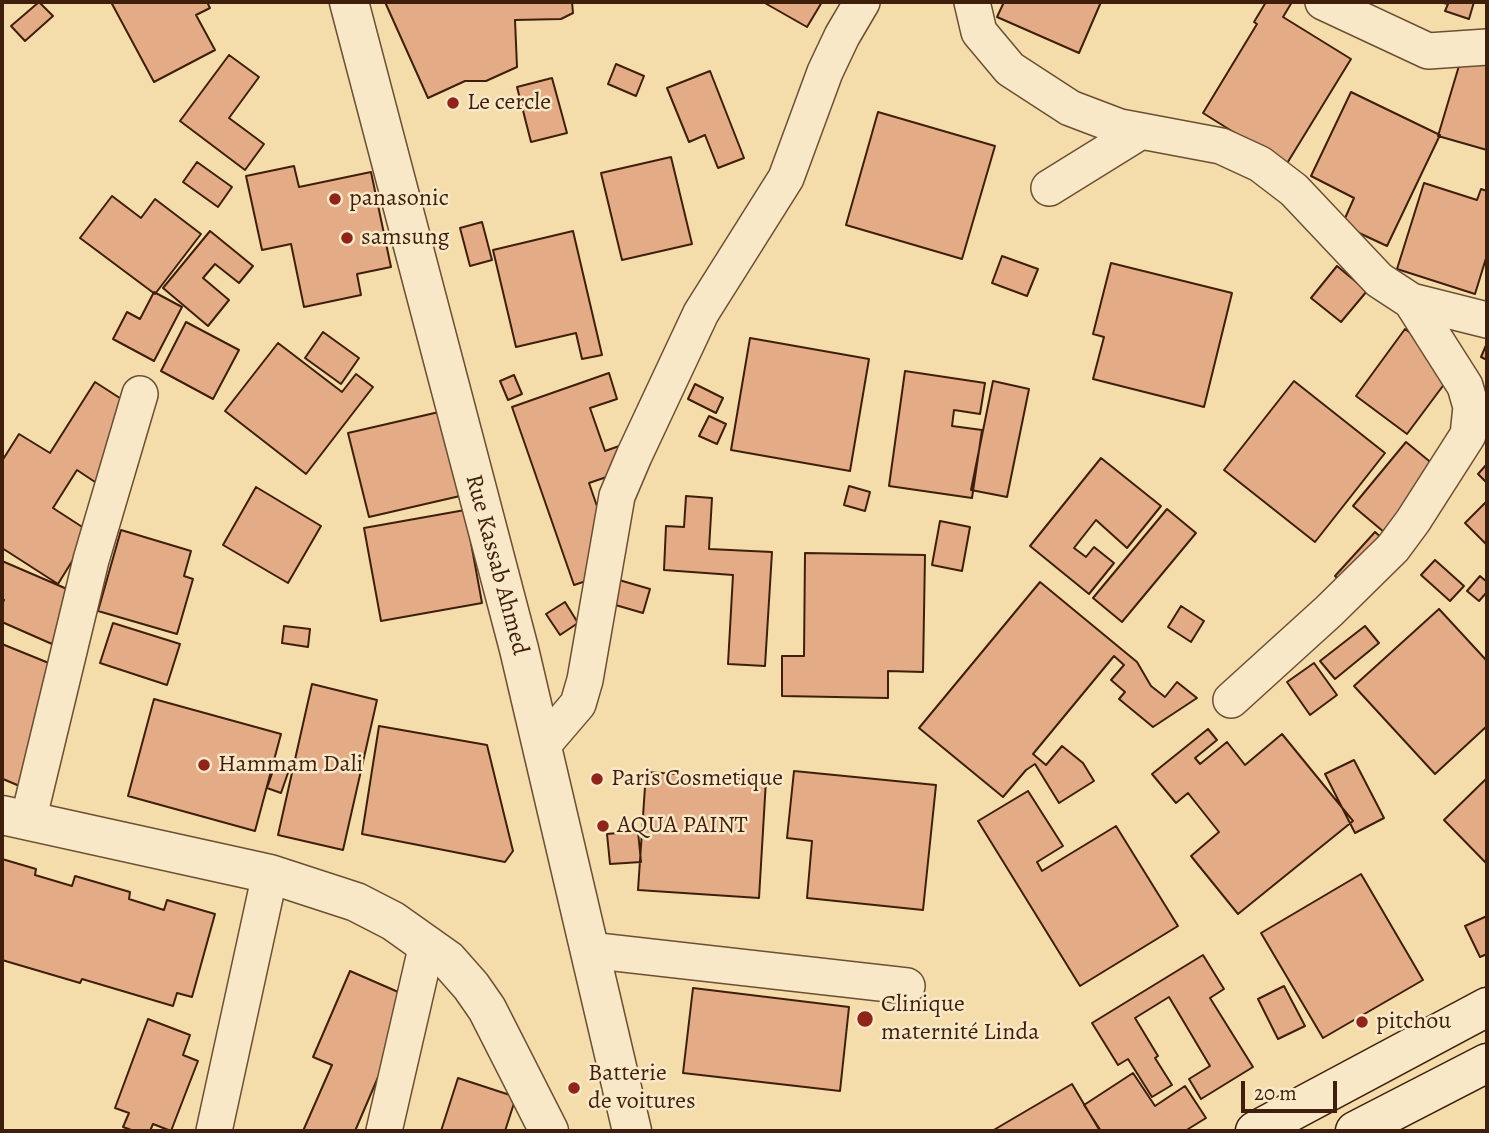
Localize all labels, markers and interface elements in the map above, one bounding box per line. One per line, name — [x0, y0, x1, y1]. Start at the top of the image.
place label: Le cercle — [467, 89, 551, 117]
marker: Le cercle — [445, 95, 461, 111]
place label: panasonic — [349, 185, 449, 213]
marker: panasonic — [327, 191, 343, 207]
place label: samsung — [361, 224, 450, 252]
marker: samsung — [339, 230, 355, 246]
street label: Rue Kassab Ahmed — [458, 472, 534, 658]
place label: Hammam Dali — [218, 751, 363, 779]
marker: Hammam Dali — [196, 757, 212, 773]
place label: Paris Cosmetique — [611, 765, 783, 793]
marker: Paris Cosmetique — [589, 771, 605, 787]
place label: AQUA PAINT — [617, 812, 748, 840]
marker: AQUA PAINT — [595, 818, 611, 834]
place label: Clinique maternité Linda — [881, 991, 1040, 1047]
place label: pitchou — [1376, 1008, 1451, 1036]
marker: Clinique maternité Linda — [855, 1009, 875, 1029]
marker: pitchou — [1354, 1014, 1370, 1030]
place label: Batterie de voitures — [588, 1060, 696, 1116]
scale bar — [1244, 1066, 1340, 1110]
text: 20 m — [1254, 1079, 1297, 1107]
marker: Batterie de voitures — [566, 1080, 582, 1096]

